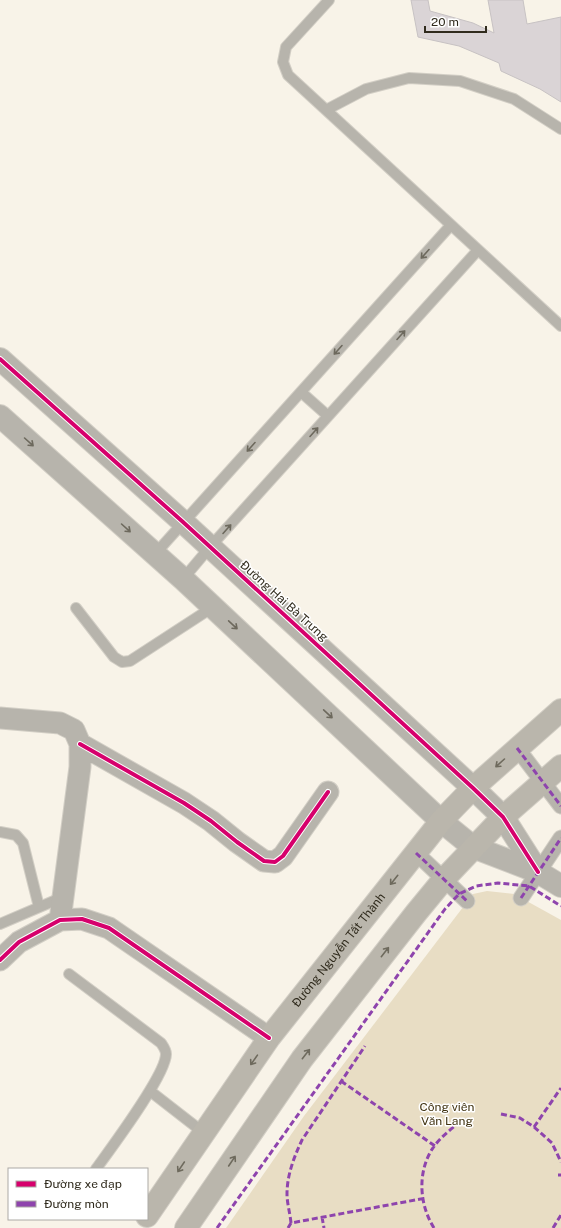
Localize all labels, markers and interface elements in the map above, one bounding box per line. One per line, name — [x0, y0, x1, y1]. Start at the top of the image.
scale bar — [425, 8, 486, 34]
text: 20 m — [431, 15, 459, 29]
one-way arrow — [420, 248, 429, 259]
one-way arrow — [396, 330, 405, 341]
one-way arrow — [334, 345, 343, 355]
one-way arrow — [309, 427, 318, 437]
one-way arrow — [24, 437, 34, 446]
one-way arrow — [246, 442, 256, 452]
one-way arrow — [121, 524, 131, 533]
one-way arrow — [222, 524, 232, 534]
street label: Đường Hai Bà Trưng — [237, 558, 331, 644]
one-way arrow — [227, 620, 237, 629]
one-way arrow — [323, 709, 333, 719]
one-way arrow — [495, 759, 505, 768]
one-way arrow — [390, 875, 398, 886]
street label: Đường Nguyễn Tất Thành — [289, 890, 388, 1010]
one-way arrow — [381, 946, 390, 957]
one-way arrow — [301, 1049, 310, 1060]
one-way arrow — [250, 1054, 258, 1065]
park label: Công viên Văn Lang — [419, 1100, 475, 1128]
one-way arrow — [228, 1156, 236, 1167]
one-way arrow — [176, 1161, 184, 1173]
legend — [8, 1168, 148, 1220]
text: Đường xe đạp — [44, 1177, 122, 1191]
text: Đường mòn — [44, 1197, 109, 1211]

